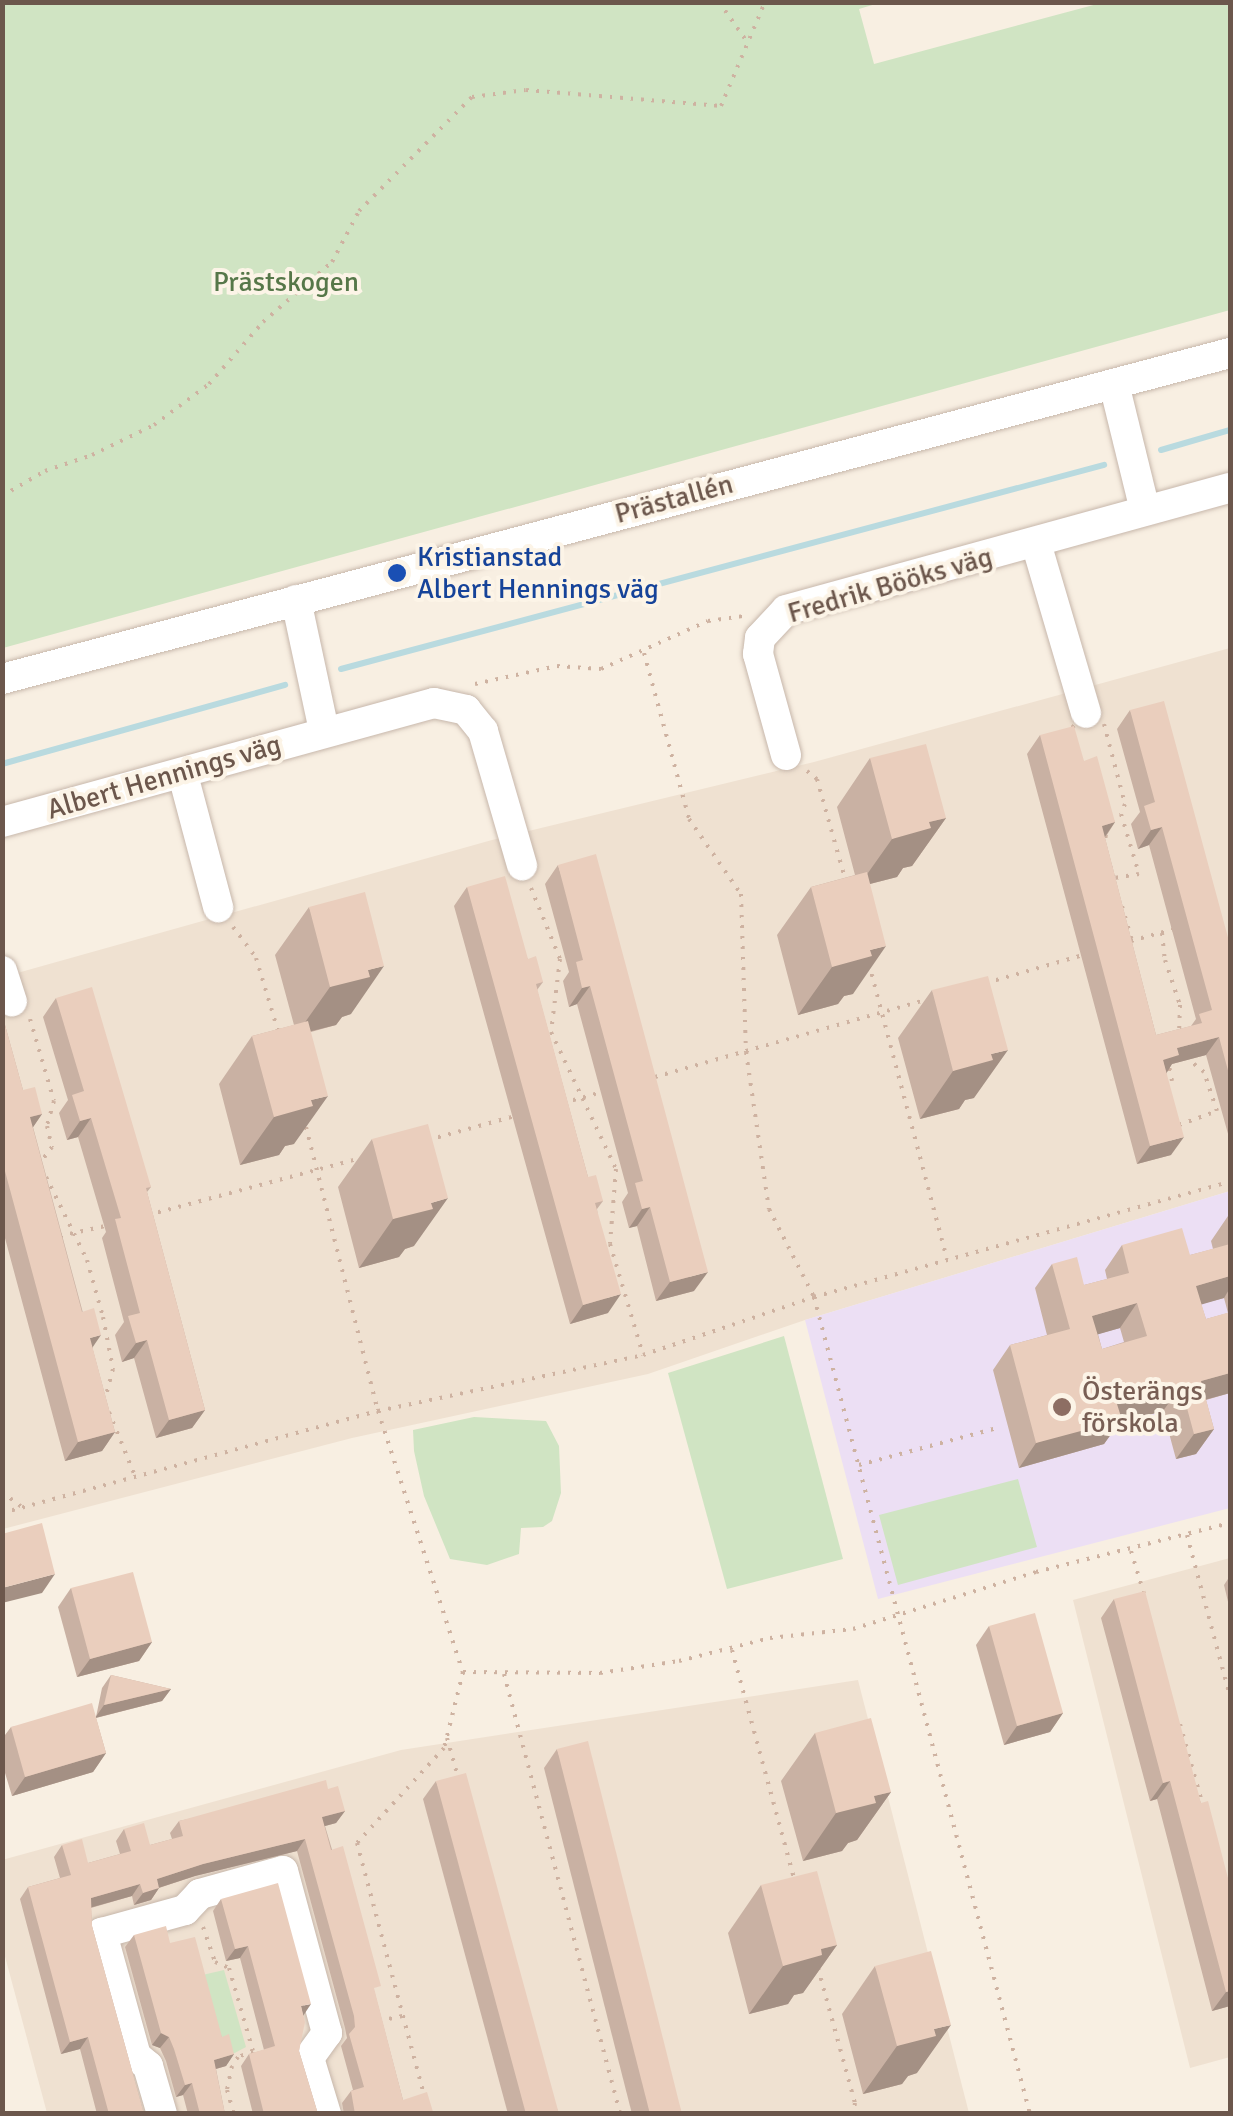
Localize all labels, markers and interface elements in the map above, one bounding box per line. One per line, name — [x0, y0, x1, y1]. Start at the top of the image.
park label: Prästskogen — [213, 265, 359, 299]
street label: Prästallén — [611, 467, 737, 531]
place label: Kristianstad Albert Hennings väg — [417, 540, 659, 606]
street label: Fredrik Bööks väg — [784, 540, 996, 630]
marker: Kristianstad Albert Hennings väg — [386, 562, 408, 584]
street label: Albert Hennings väg — [43, 728, 285, 826]
place label: Österängs förskola — [1082, 1374, 1203, 1440]
marker: Österängs förskola — [1051, 1396, 1073, 1418]

